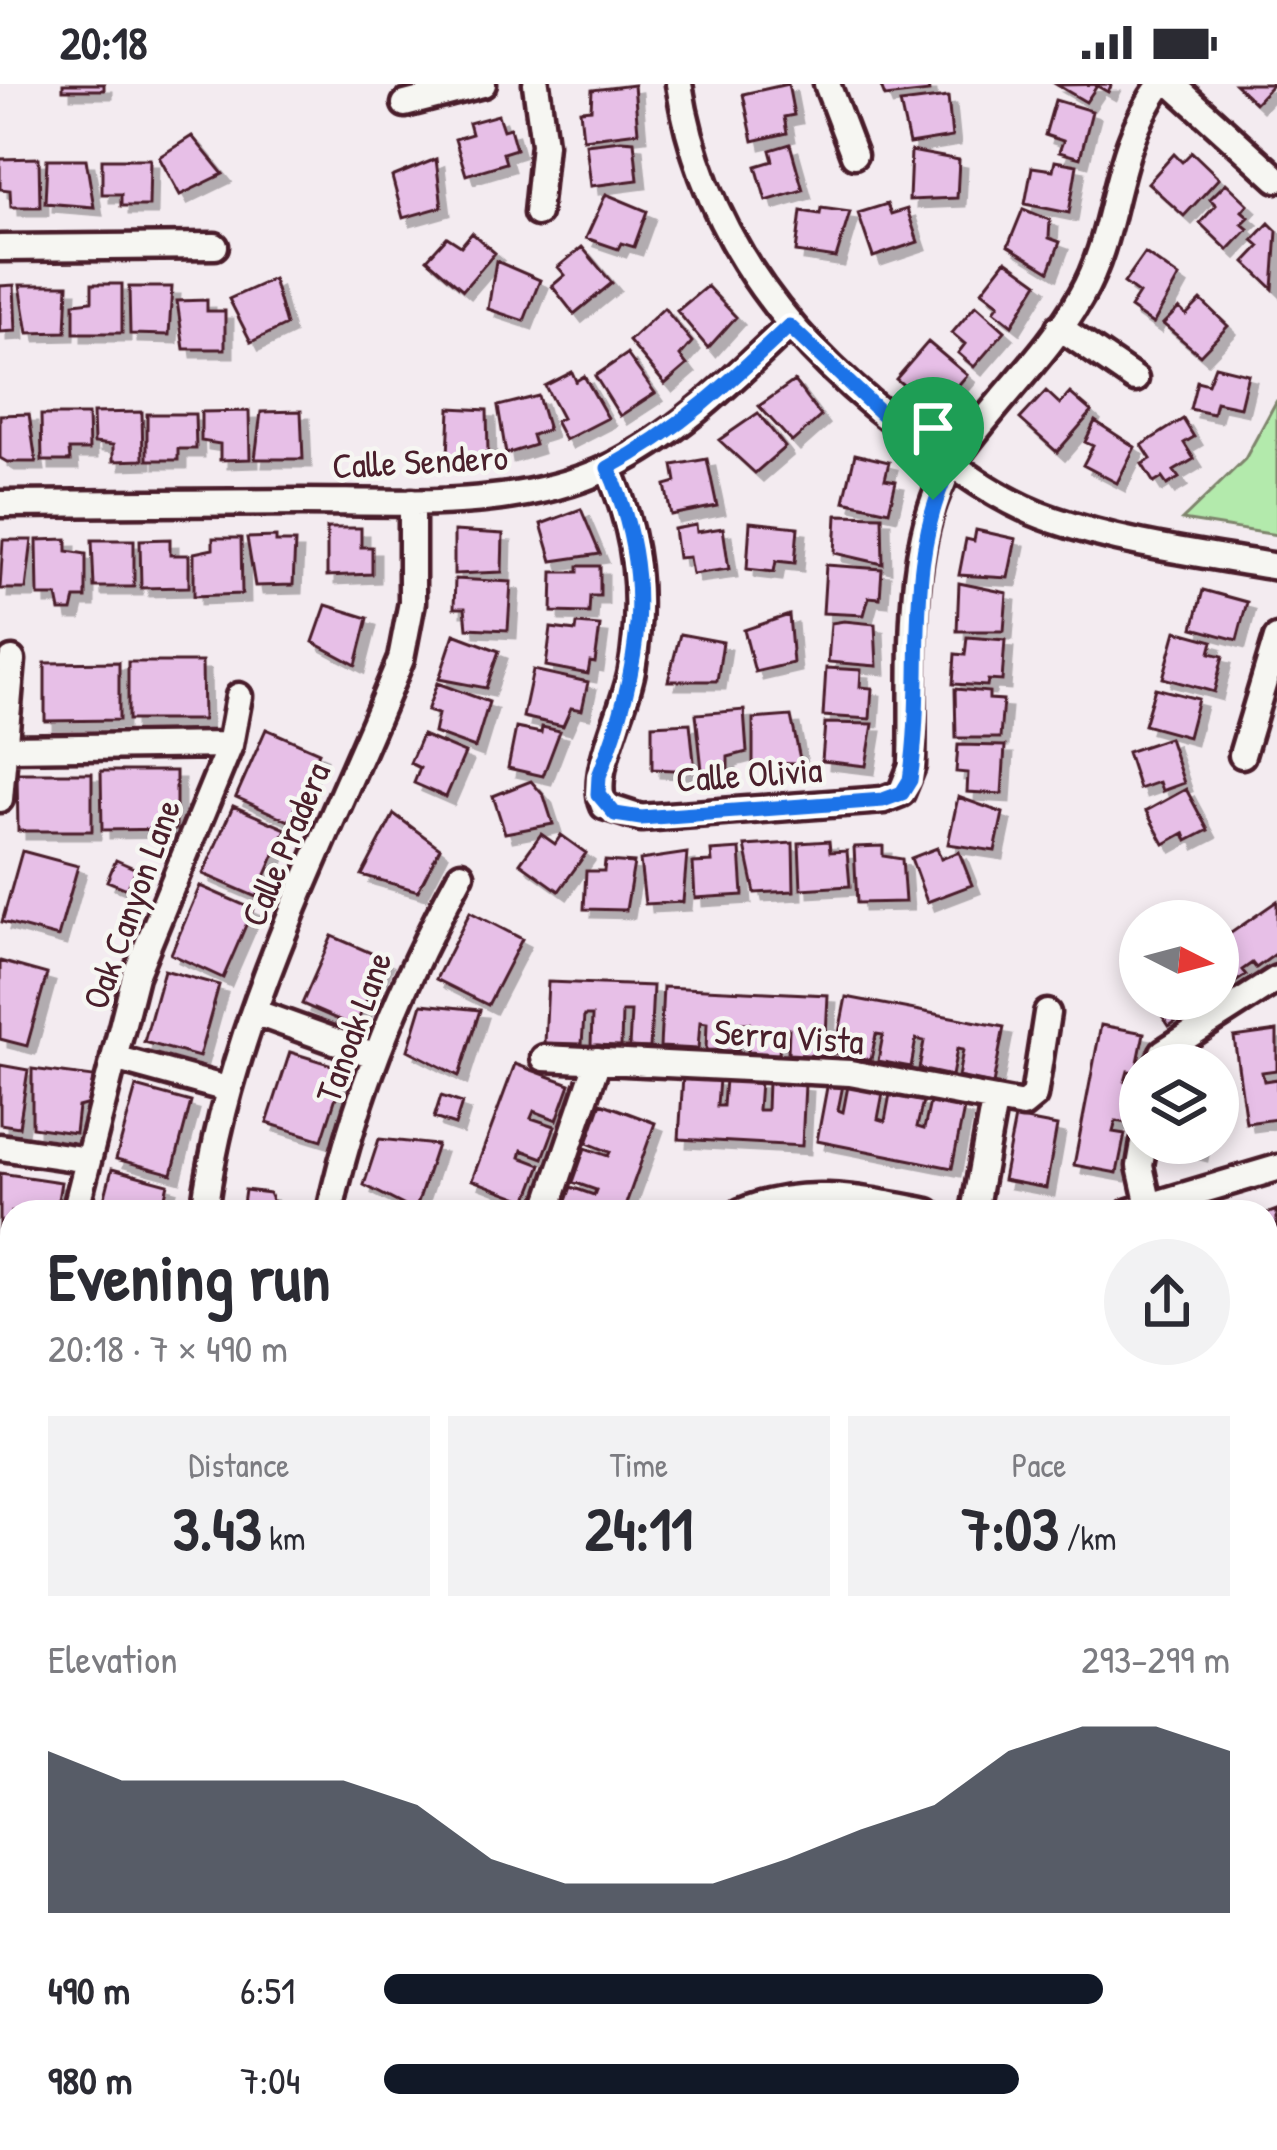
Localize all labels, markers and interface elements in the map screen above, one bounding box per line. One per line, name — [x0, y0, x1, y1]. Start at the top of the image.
text: 20:18 — [60, 12, 147, 73]
pin — [882, 377, 984, 500]
icon: arrive — [900, 395, 966, 461]
street label: Calle Sendero — [331, 431, 509, 490]
street label: Calle Olivia — [674, 744, 824, 803]
street label: Calle Pradera — [228, 754, 341, 933]
street label: Oak Canyon Lane — [70, 792, 191, 1016]
north arrow — [1119, 900, 1239, 1020]
map controls — [1119, 900, 1239, 1164]
street label: Tanoak Lane — [303, 945, 402, 1109]
street label: Serra Vista — [713, 1006, 865, 1065]
button: layers — [1119, 1044, 1239, 1164]
text: Evening run — [48, 1231, 330, 1321]
button: share — [1104, 1239, 1230, 1365]
text: 20:18 · 7 × 490 m — [48, 1321, 288, 1374]
text: Distance — [189, 1443, 289, 1487]
text: Time — [610, 1443, 668, 1487]
text: Pace — [1012, 1443, 1066, 1487]
text: 3.43 — [173, 1487, 262, 1569]
text: 24:11 — [585, 1487, 693, 1569]
text: 7:03 — [961, 1487, 1059, 1569]
text: km — [262, 1516, 305, 1560]
text: /km — [1059, 1516, 1117, 1560]
text: Elevation — [48, 1632, 178, 1685]
text: 293–299 m — [1081, 1632, 1230, 1685]
text: 490 m — [48, 1963, 130, 2016]
text: 6:51 — [240, 1963, 295, 2016]
text: 980 m — [48, 2053, 132, 2106]
text: 7:04 — [240, 2053, 300, 2106]

